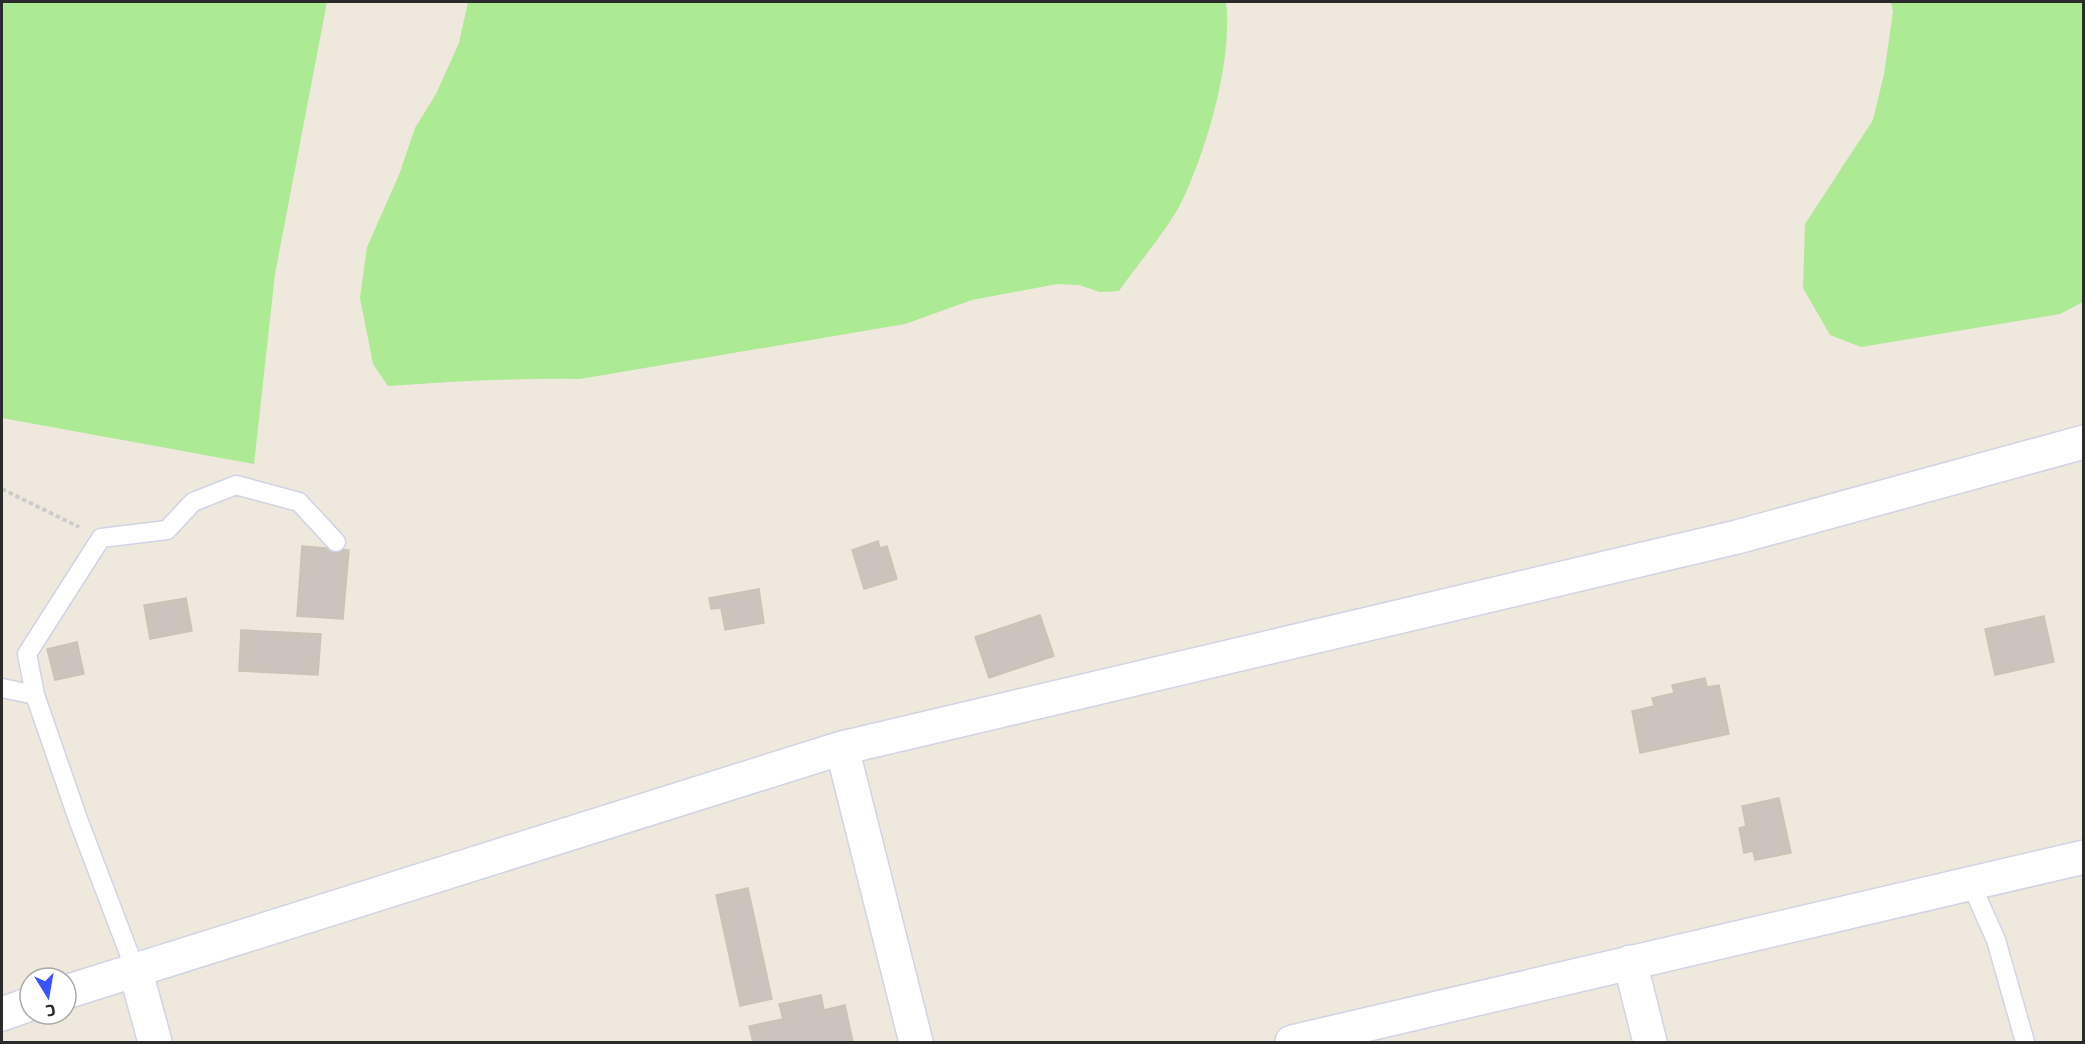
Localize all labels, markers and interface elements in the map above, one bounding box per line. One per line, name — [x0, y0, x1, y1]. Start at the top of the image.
north arrow — [18, 966, 78, 1026]
text: С — [45, 1001, 57, 1021]

